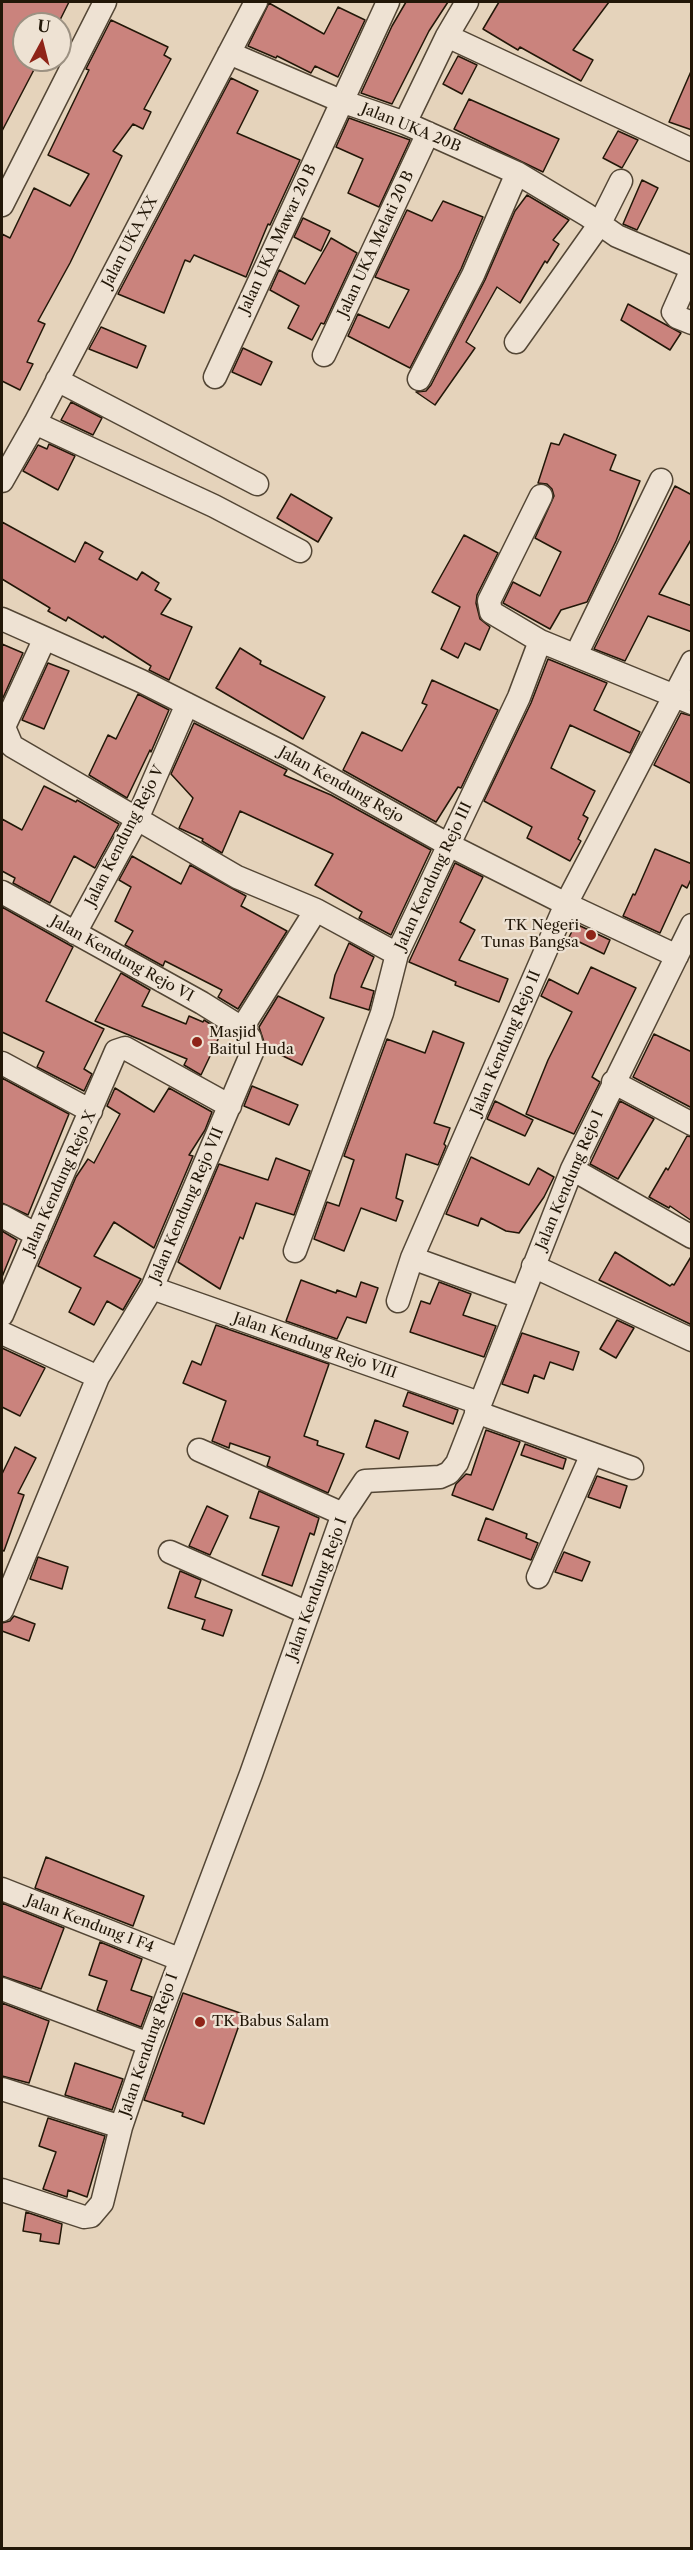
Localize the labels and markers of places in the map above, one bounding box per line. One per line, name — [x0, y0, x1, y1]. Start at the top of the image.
place label: TK Negeri Tunas Bangsa — [481, 917, 579, 952]
marker: TK Negeri Tunas Bangsa — [584, 928, 598, 942]
place label: Masjid Baitul Huda — [209, 1024, 294, 1059]
marker: Masjid Baitul Huda — [190, 1035, 204, 1049]
place label: TK Babus Salam — [212, 2013, 329, 2031]
marker: TK Babus Salam — [193, 2015, 207, 2029]

